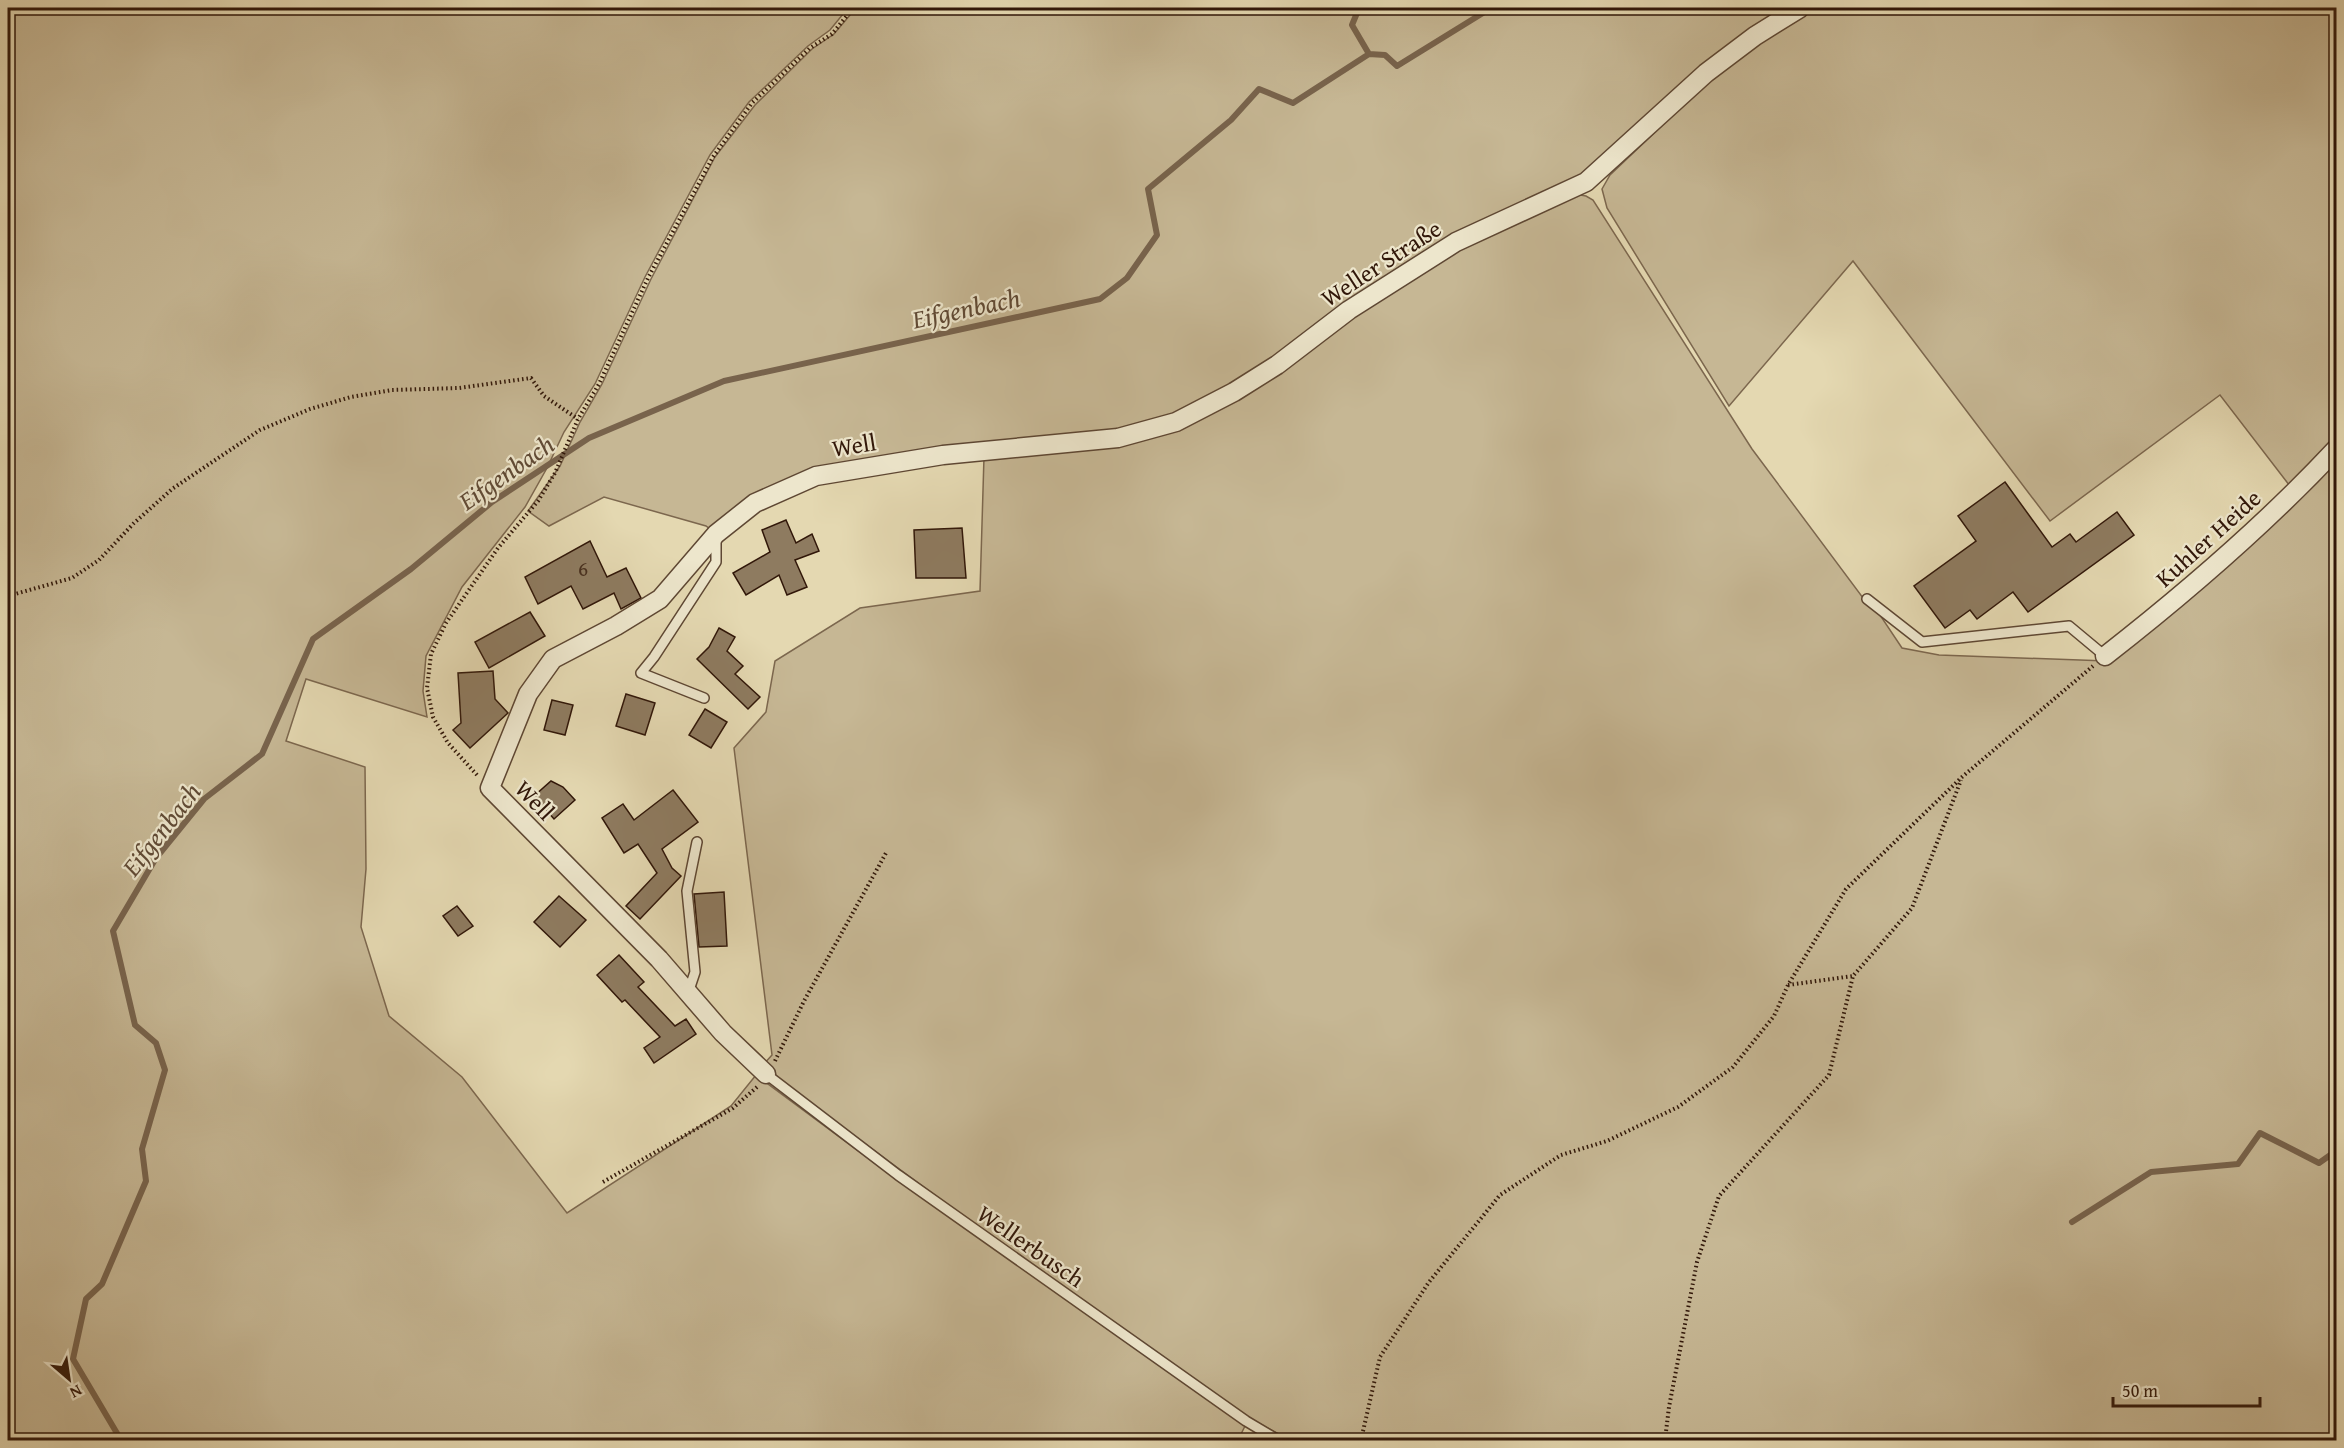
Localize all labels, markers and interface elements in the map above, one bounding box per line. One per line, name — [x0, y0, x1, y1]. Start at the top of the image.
street label: Weller Straße — [1314, 211, 1448, 315]
water label: Eifgenbach — [907, 278, 1024, 339]
street label: Well — [829, 424, 879, 466]
water label: Eifgenbach — [449, 425, 562, 520]
street label: Kuhler Heide — [2147, 481, 2269, 595]
house number: 6 — [578, 553, 588, 584]
street label: Well — [507, 772, 563, 828]
water label: Eifgenbach — [111, 774, 210, 885]
street label: Wellerbusch — [970, 1196, 1092, 1296]
north arrow — [39, 1349, 99, 1409]
scale bar — [2113, 1370, 2260, 1408]
text: 50 m — [2122, 1377, 2158, 1404]
text: N — [66, 1379, 87, 1405]

